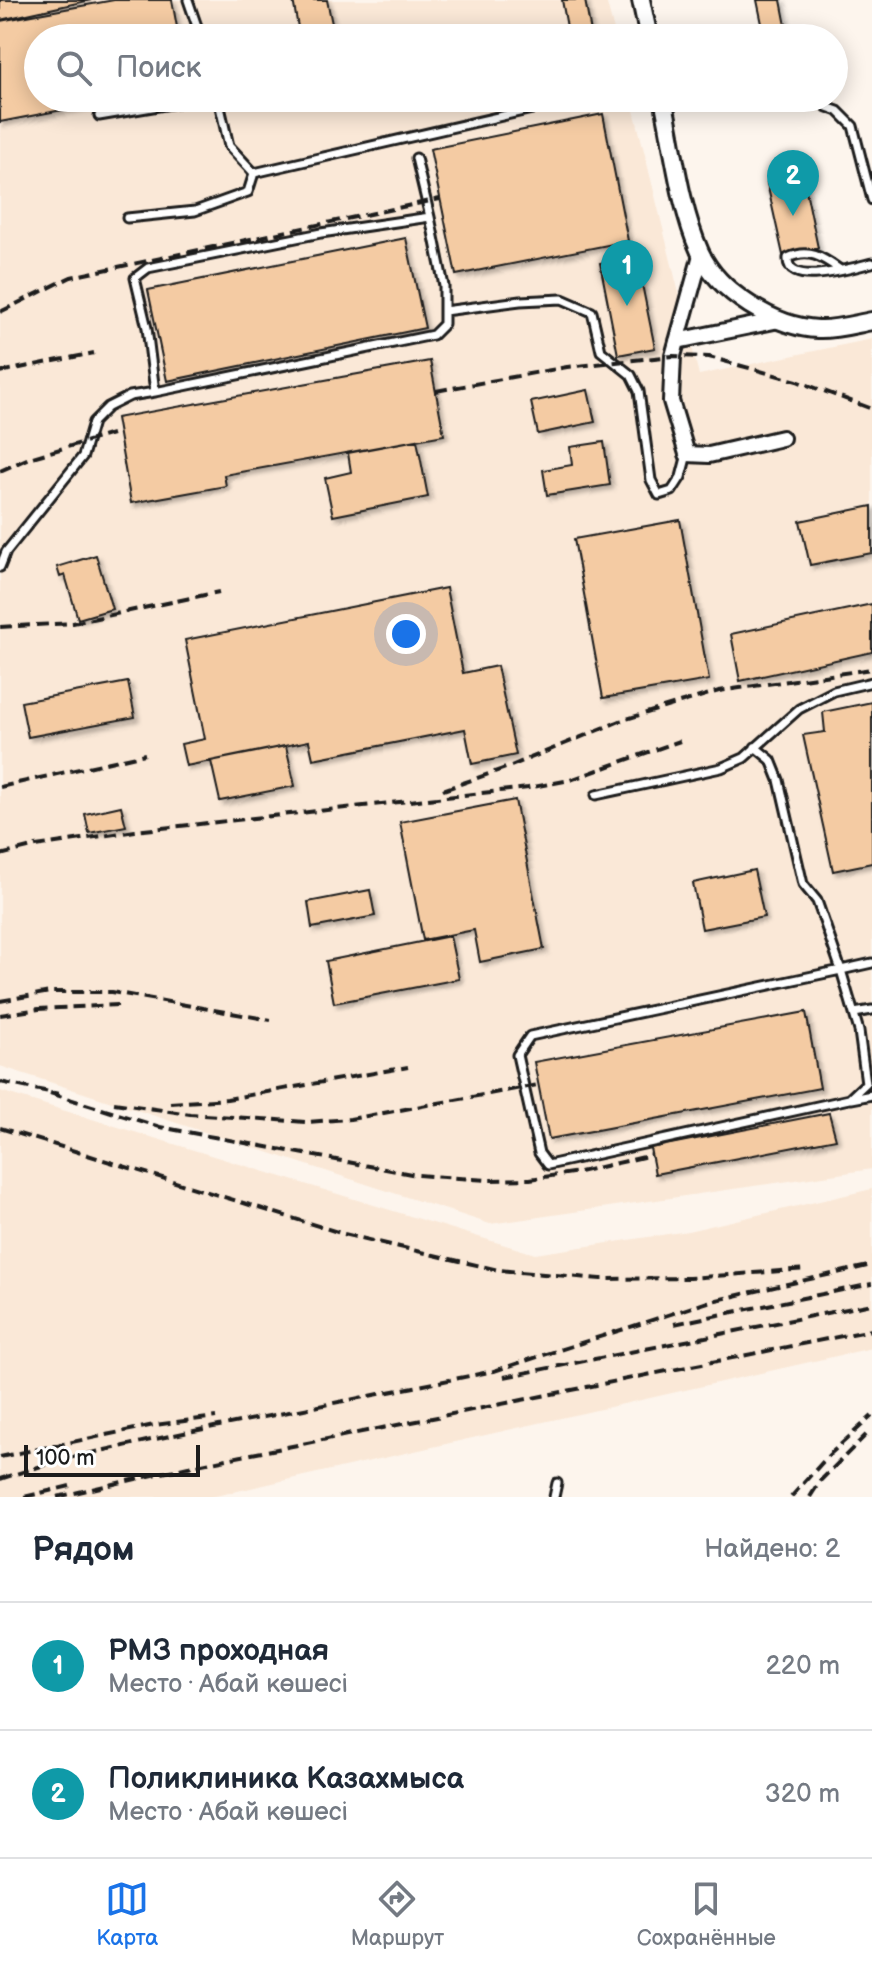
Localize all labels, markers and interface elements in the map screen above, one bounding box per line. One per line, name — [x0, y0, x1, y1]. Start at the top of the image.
search box — [24, 24, 848, 112]
icon: search — [52, 46, 96, 90]
text: Поиск — [116, 50, 202, 86]
pin: 2 — [767, 150, 819, 216]
pin: 1 — [601, 240, 653, 306]
your location — [386, 614, 426, 654]
scale bar — [24, 1441, 200, 1477]
text: 100 m — [36, 1445, 95, 1472]
text: Рядом — [32, 1529, 134, 1570]
text: Найдено: 2 — [704, 1534, 840, 1565]
text: РМЗ проходная — [108, 1633, 329, 1669]
text: 1 — [53, 1651, 63, 1682]
text: 220 m — [766, 1651, 840, 1682]
text: Место · Абай көшесі — [108, 1669, 348, 1700]
text: Поликлиника Казахмыса — [108, 1761, 464, 1797]
text: 2 — [50, 1779, 66, 1810]
text: 320 m — [765, 1779, 840, 1810]
text: Место · Абай көшесі — [108, 1797, 348, 1828]
tab: Карта — [96, 1877, 158, 1952]
tab: Маршрут — [351, 1877, 444, 1952]
tab: Сохранённые — [637, 1877, 776, 1952]

